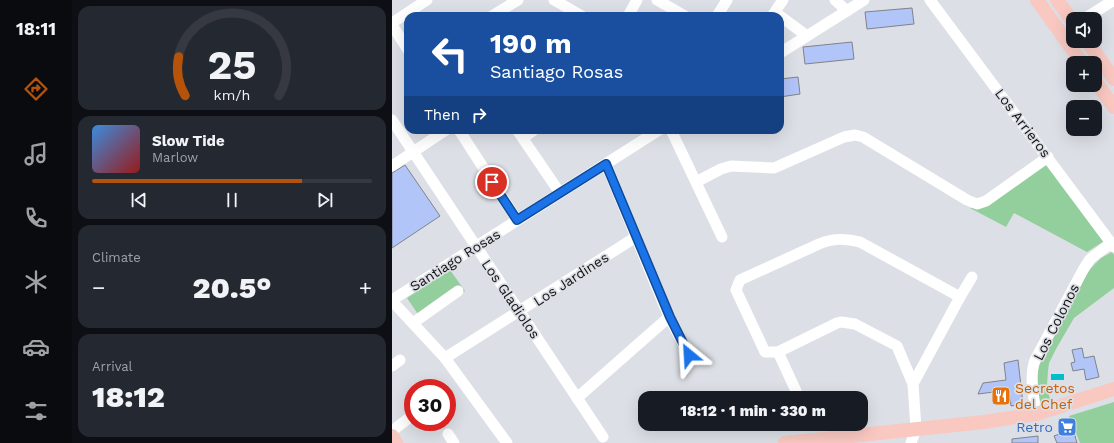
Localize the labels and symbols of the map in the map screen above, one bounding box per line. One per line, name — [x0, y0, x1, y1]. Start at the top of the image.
street label: Los Arrieros — [992, 85, 1054, 161]
pin — [475, 165, 509, 199]
street label: Santiago Rosas — [407, 226, 503, 294]
street label: Los Jardines — [531, 249, 611, 309]
street label: Los Gladiolos — [479, 256, 543, 342]
street label: Los Colonos — [1030, 281, 1082, 363]
position arrow — [668, 334, 710, 376]
speed limit sign: 30 — [404, 379, 456, 431]
place label: Secretos del Chef — [1015, 380, 1075, 412]
restaurant icon: Secretos del Chef — [990, 385, 1012, 407]
supermarket icon: Retro — [1056, 416, 1078, 438]
place label: Retro — [1016, 419, 1053, 435]

